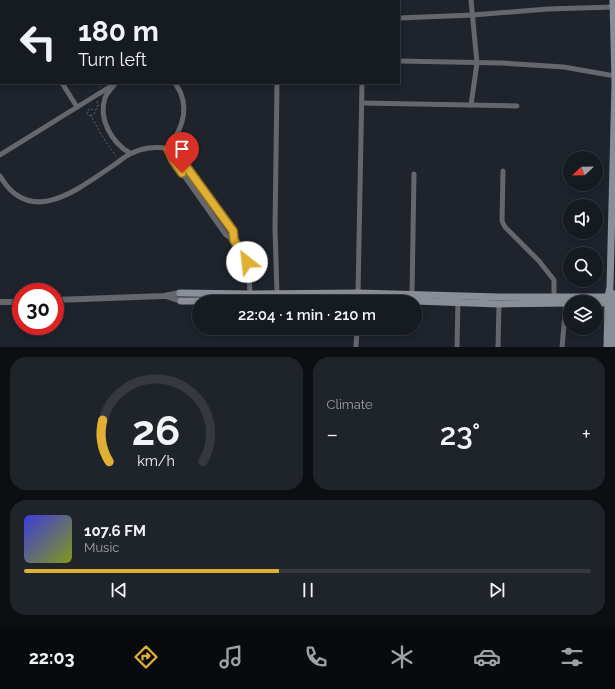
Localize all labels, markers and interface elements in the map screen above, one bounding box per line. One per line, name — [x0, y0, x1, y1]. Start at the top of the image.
text: 180 m — [78, 15, 159, 48]
icon: left — [12, 16, 64, 68]
text: Turn left — [78, 49, 147, 70]
pin — [165, 132, 199, 173]
icon: arrive — [171, 138, 193, 160]
north arrow — [563, 151, 603, 191]
map controls — [563, 151, 603, 335]
button: sound — [563, 199, 603, 239]
position arrow — [226, 241, 268, 283]
button: search — [563, 247, 603, 287]
speed limit sign: 30 — [12, 283, 64, 335]
button: layers — [563, 295, 603, 335]
text: 22:04 · 1 min · 210 m — [238, 306, 376, 324]
text: Climate — [327, 397, 373, 412]
text: 26 — [132, 405, 181, 454]
text: 23° — [440, 417, 480, 452]
text: − — [327, 421, 338, 447]
text: + — [582, 421, 591, 447]
text: km/h — [137, 452, 175, 468]
text: 107.6 FM — [84, 522, 146, 540]
text: Music — [84, 540, 119, 555]
icon: previous — [108, 579, 130, 601]
icon: pause — [297, 579, 319, 601]
icon: next — [486, 579, 508, 601]
icon: directions — [132, 643, 160, 671]
icon: music — [217, 643, 245, 671]
icon: phone — [302, 643, 330, 671]
icon: climate — [388, 643, 416, 671]
icon: car — [473, 643, 501, 671]
icon: filters — [558, 643, 586, 671]
text: 22:03 — [29, 647, 75, 668]

